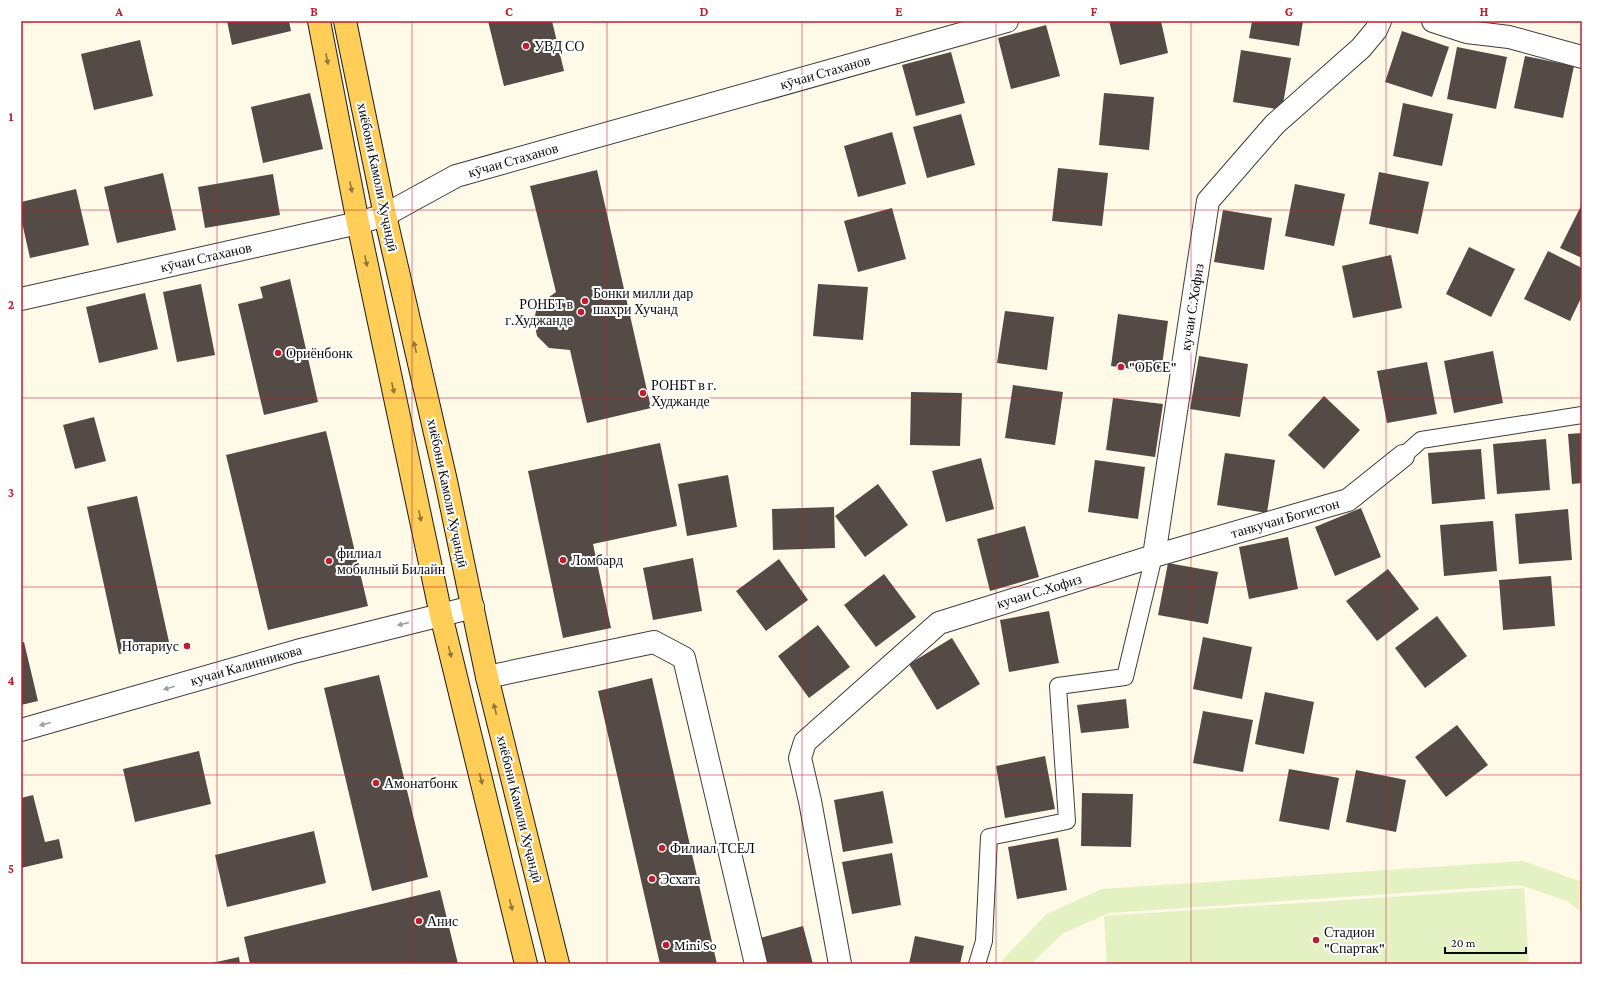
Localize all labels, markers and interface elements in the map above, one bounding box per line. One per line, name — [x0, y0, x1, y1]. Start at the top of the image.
text: A — [114, 4, 123, 19]
text: B — [310, 4, 318, 19]
text: C — [505, 4, 513, 19]
text: D — [700, 4, 709, 19]
text: E — [895, 4, 903, 19]
text: F — [1091, 4, 1098, 19]
text: G — [1285, 4, 1293, 19]
text: H — [1480, 4, 1489, 19]
place label: УВД СО — [534, 38, 584, 54]
marker: УВД СО — [521, 41, 531, 51]
street label: кӯчаи Стаханов — [778, 51, 872, 93]
one-way arrow — [324, 53, 330, 65]
street label: хиёбони Камоли Хуҷандӣ — [354, 101, 402, 253]
text: 1 — [9, 109, 14, 124]
street label: кӯчаи Стаханов — [466, 139, 560, 181]
one-way arrow — [348, 181, 354, 193]
street label: кӯчаи Стаханов — [159, 239, 253, 275]
one-way arrow — [363, 255, 369, 267]
street label: кучаи С.Хофиз — [1177, 262, 1207, 352]
place label: Бонки милли дар шахри Хучанд — [593, 285, 693, 317]
place label: РОНБТ в г.Худжанде — [505, 296, 573, 328]
marker: Бонки милли дар шахри Хучанд — [580, 296, 590, 306]
text: 2 — [8, 297, 15, 312]
marker: РОНБТ в г.Худжанде — [576, 307, 586, 317]
one-way arrow — [412, 341, 418, 353]
place label: Ориёнбонк — [286, 345, 353, 361]
marker: Ориёнбонк — [273, 348, 283, 358]
place label: "ОБСЕ" — [1129, 359, 1176, 375]
marker: "ОБСЕ" — [1116, 362, 1126, 372]
place label: РОНБТ в г. Худжанде — [651, 377, 716, 409]
one-way arrow — [390, 382, 396, 394]
marker: РОНБТ в г. Худжанде — [638, 388, 648, 398]
street label: хиёбони Камоли Хуҷандӣ — [424, 417, 472, 569]
text: 3 — [8, 485, 14, 500]
street label: танкучаи Богистон — [1229, 495, 1341, 541]
one-way arrow — [417, 509, 423, 522]
place label: филиал мобилный Билайн — [337, 545, 446, 577]
place label: Ломбард — [571, 552, 623, 568]
marker: Ломбард — [558, 555, 568, 565]
marker: филиал мобилный Билайн — [324, 556, 334, 566]
street label: кучаи С.Хофиз — [995, 570, 1084, 611]
one-way arrow — [397, 621, 409, 627]
place label: Нотариус — [122, 638, 179, 654]
marker: Нотариус — [182, 641, 192, 651]
street label: кучаи Калинникова — [188, 641, 304, 689]
one-way arrow — [447, 647, 453, 659]
text: 4 — [7, 673, 15, 688]
one-way arrow — [163, 685, 175, 691]
one-way arrow — [492, 702, 498, 714]
one-way arrow — [38, 721, 50, 727]
street label: хиёбони Камоли Хуҷандӣ — [494, 733, 546, 885]
one-way arrow — [478, 773, 484, 785]
place label: Амонатбонк — [384, 775, 458, 791]
marker: Амонатбонк — [371, 778, 381, 788]
place label: Филиал ТСЕЛ — [670, 840, 755, 856]
marker: Филиал ТСЕЛ — [657, 843, 667, 853]
text: 5 — [8, 861, 14, 876]
place label: Эсхата — [660, 871, 701, 887]
marker: Эсхата — [647, 874, 657, 884]
one-way arrow — [509, 899, 515, 911]
place label: Анис — [427, 913, 458, 929]
marker: Анис — [414, 916, 424, 926]
place label: Стадион "Спартак" — [1324, 924, 1385, 956]
scale bar — [1445, 929, 1526, 955]
marker: Стадион "Спартак" — [1311, 935, 1321, 945]
text: 20 m — [1451, 936, 1476, 950]
place label: Mini So — [674, 937, 717, 953]
marker: Mini So — [661, 940, 671, 950]

